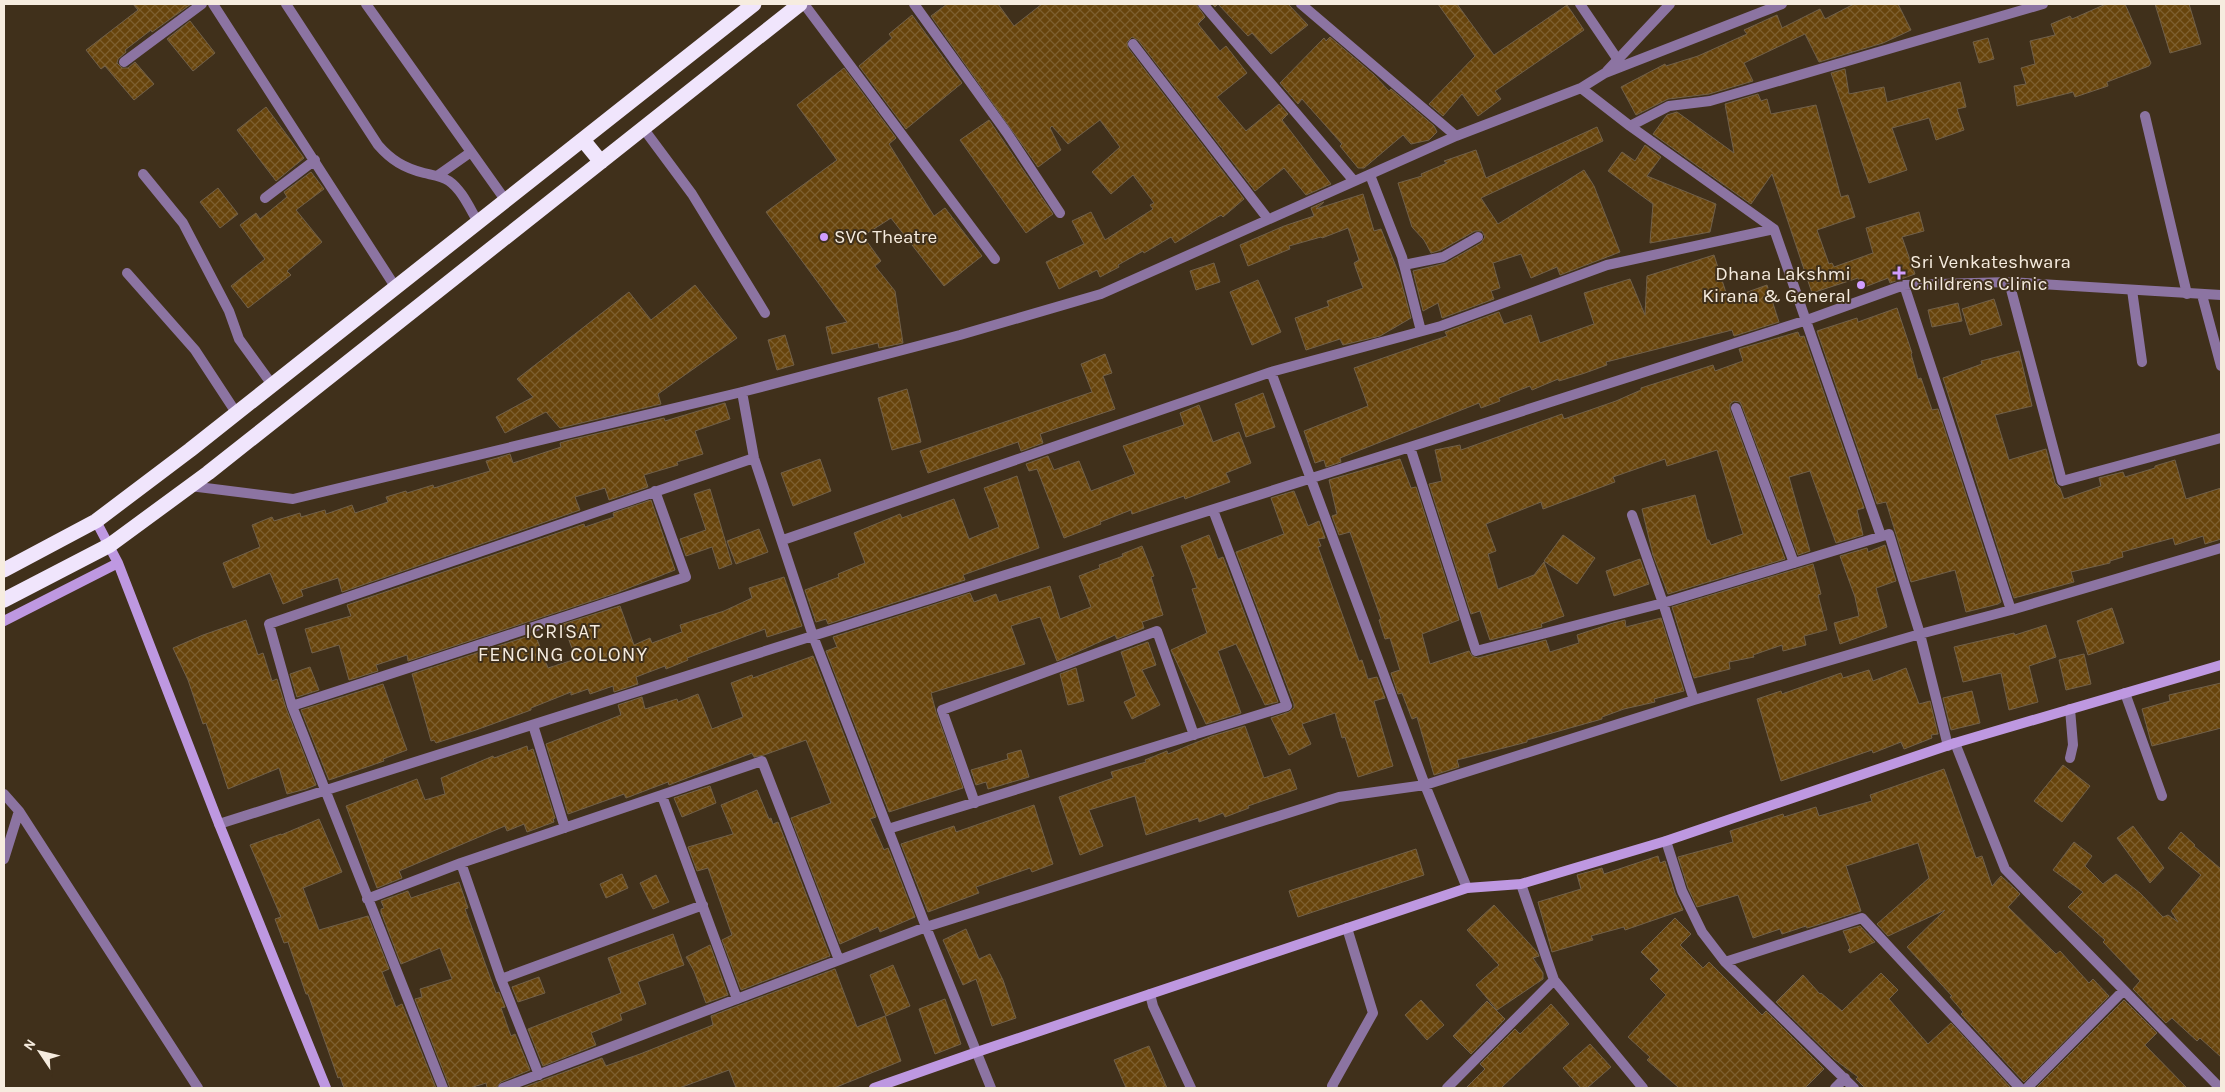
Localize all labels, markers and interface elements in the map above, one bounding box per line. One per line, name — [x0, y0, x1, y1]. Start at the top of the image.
place label: SVC Theatre — [834, 226, 937, 248]
marker: SVC Theatre — [818, 231, 830, 243]
place label: Sri Venkateshwara Childrens Clinic — [1910, 251, 2071, 295]
place label: Dhana Lakshmi Kirana & General — [1702, 263, 1851, 307]
marker: Sri Venkateshwara Childrens Clinic — [1892, 266, 1906, 280]
marker: Dhana Lakshmi Kirana & General — [1855, 279, 1867, 291]
district label: ICRISAT FENCING COLONY — [478, 620, 648, 666]
north arrow — [15, 1027, 65, 1077]
text: N — [20, 1036, 40, 1054]

